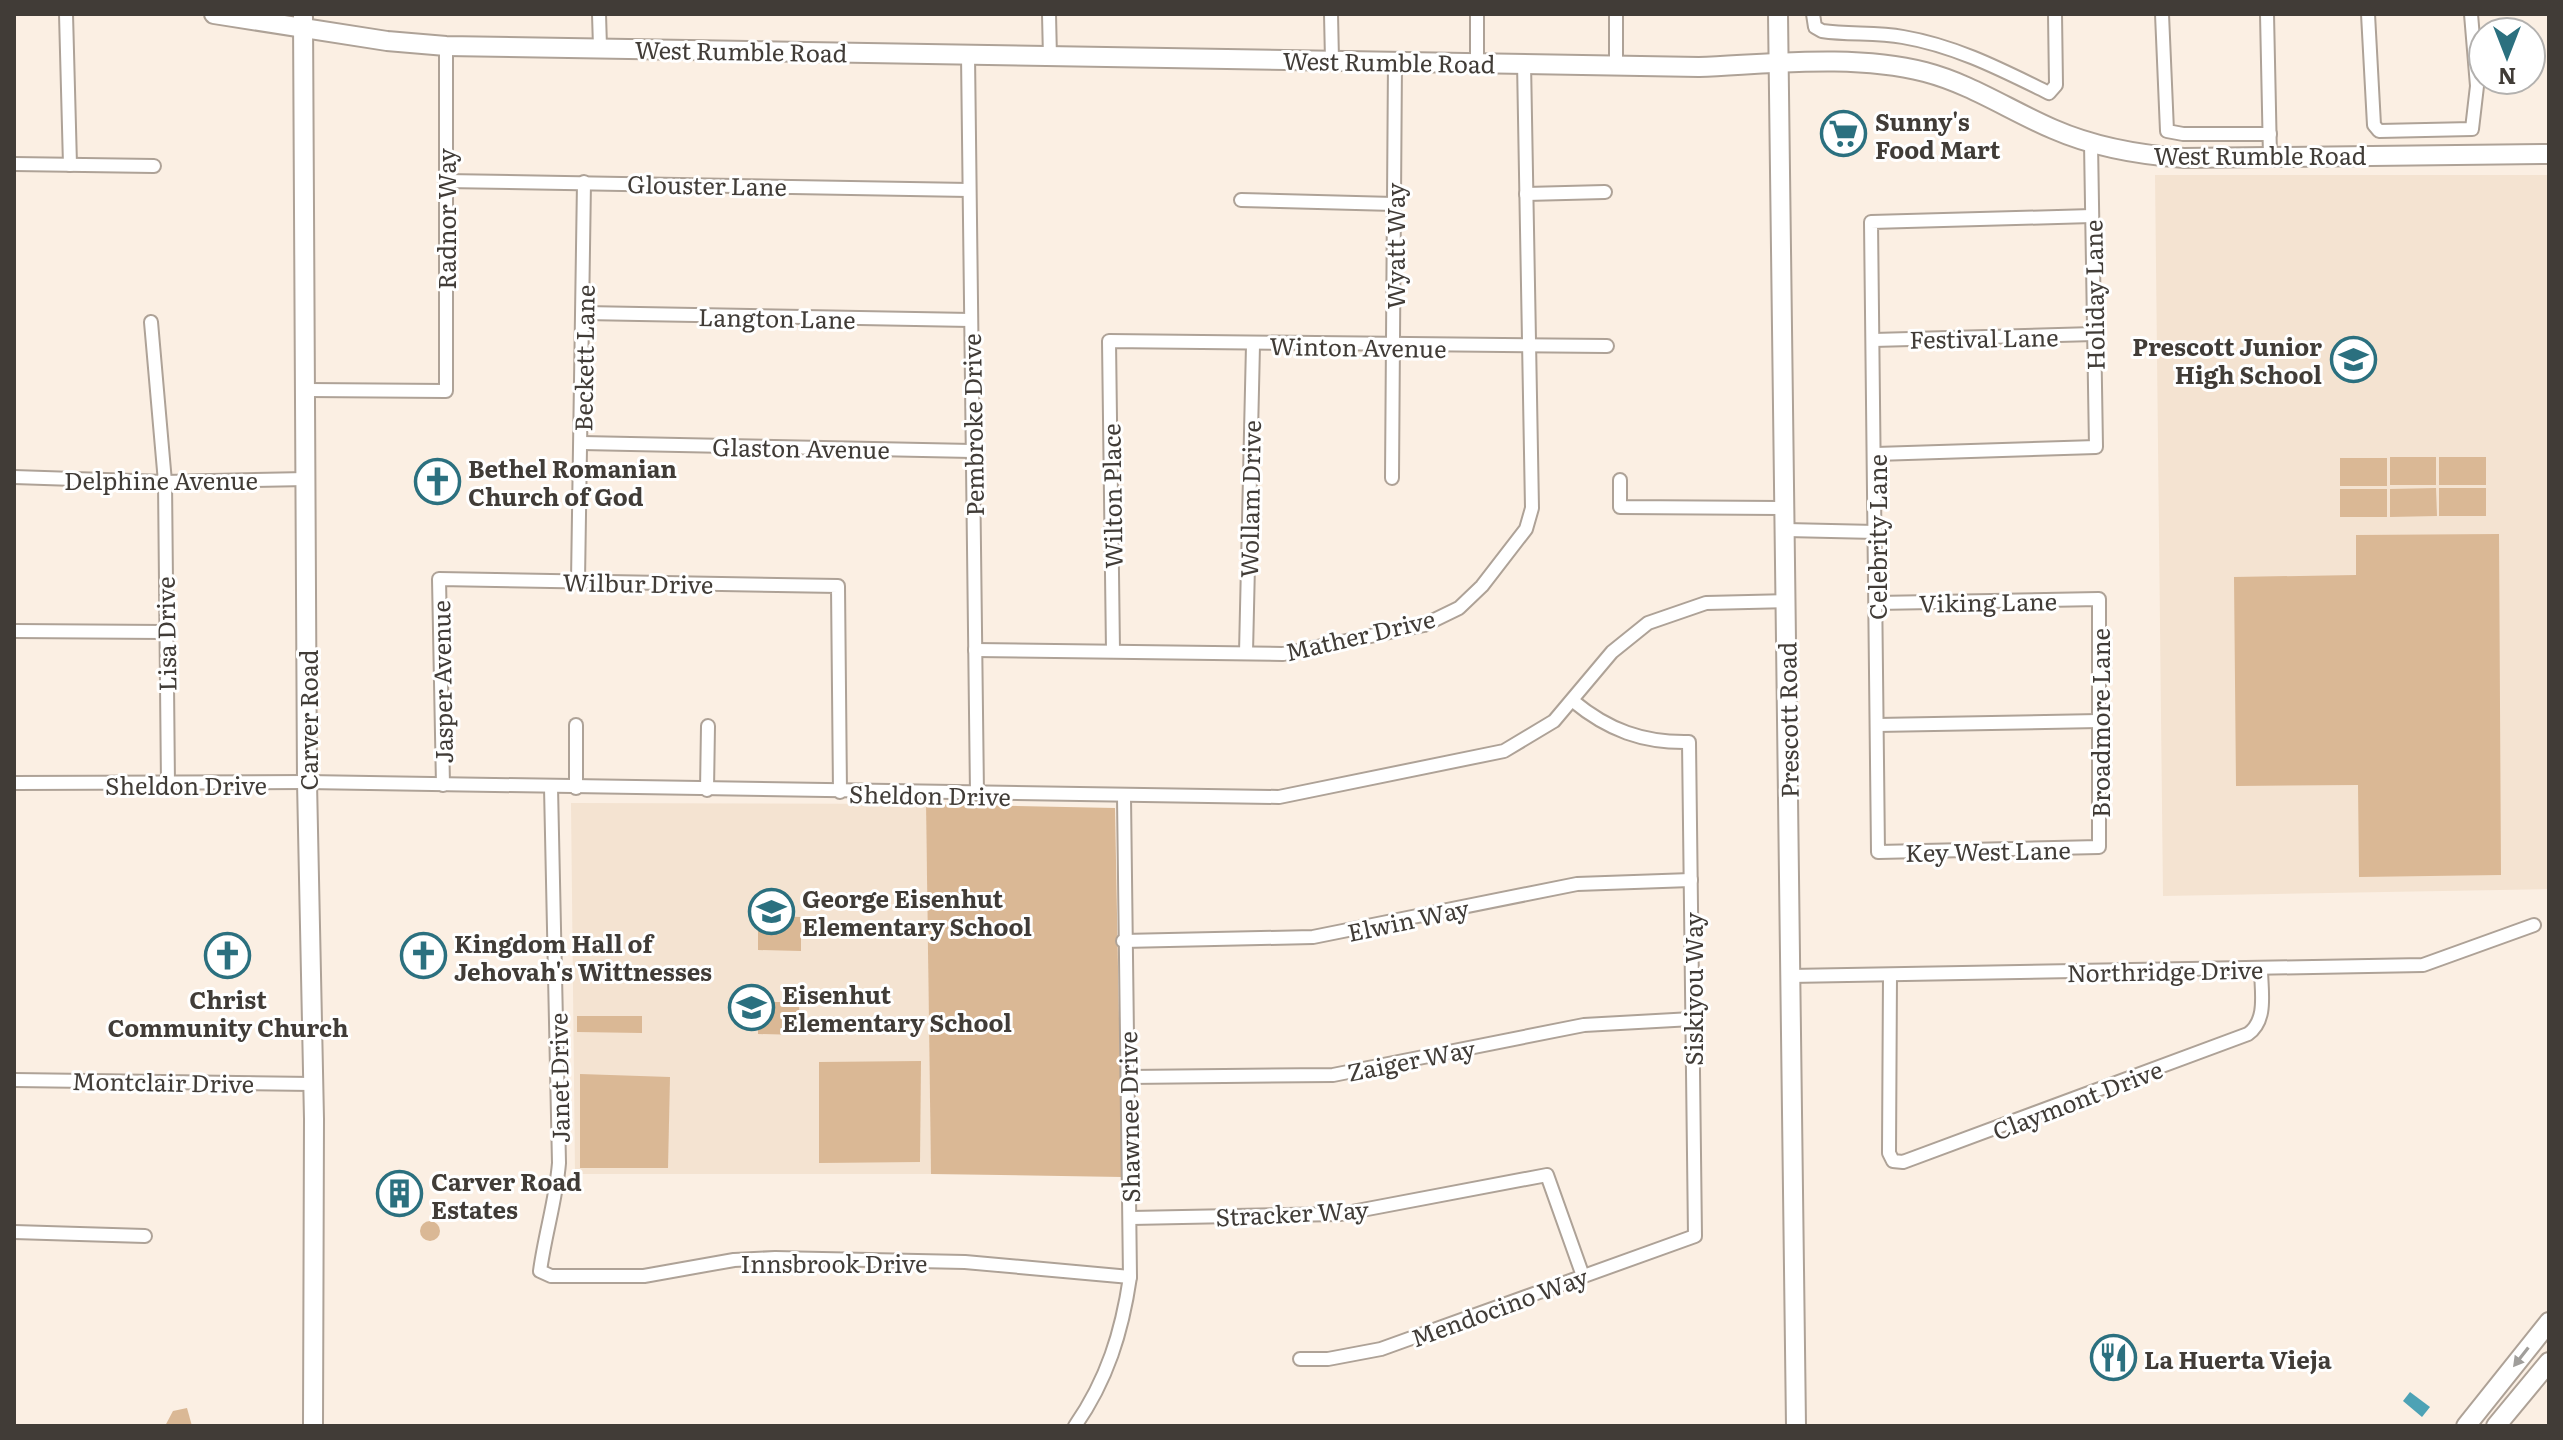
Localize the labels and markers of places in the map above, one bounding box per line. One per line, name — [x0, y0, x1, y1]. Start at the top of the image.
place label: Sunny's Food Mart — [1875, 103, 2001, 166]
supermarket icon: Sunny's Food Mart — [1820, 110, 1868, 158]
place label: Prescott Junior High School — [2132, 328, 2322, 391]
school or university icon: Prescott Junior High School — [2329, 335, 2377, 383]
place label: Bethel Romanian Church of God — [468, 450, 677, 513]
church icon: Bethel Romanian Church of God — [413, 457, 461, 505]
place label: George Eisenhut Elementary School — [802, 880, 1032, 943]
school or university icon: George Eisenhut Elementary School — [747, 887, 795, 935]
place label: Kingdom Hall of Jehovah's Wittnesses — [454, 925, 712, 988]
church icon: Christ Community Church — [204, 932, 252, 980]
church icon: Kingdom Hall of Jehovah's Wittnesses — [399, 932, 447, 980]
place label: Eisenhut Elementary School — [782, 976, 1012, 1039]
place label: Christ Community Church — [108, 981, 348, 1044]
school or university icon: Eisenhut Elementary School — [727, 983, 775, 1031]
place label: Carver Road Estates — [431, 1163, 582, 1226]
building icon: Carver Road Estates — [376, 1170, 424, 1218]
restaurant icon: La Huerta Vieja — [2089, 1334, 2137, 1382]
place label: La Huerta Vieja — [2144, 1341, 2332, 1376]

